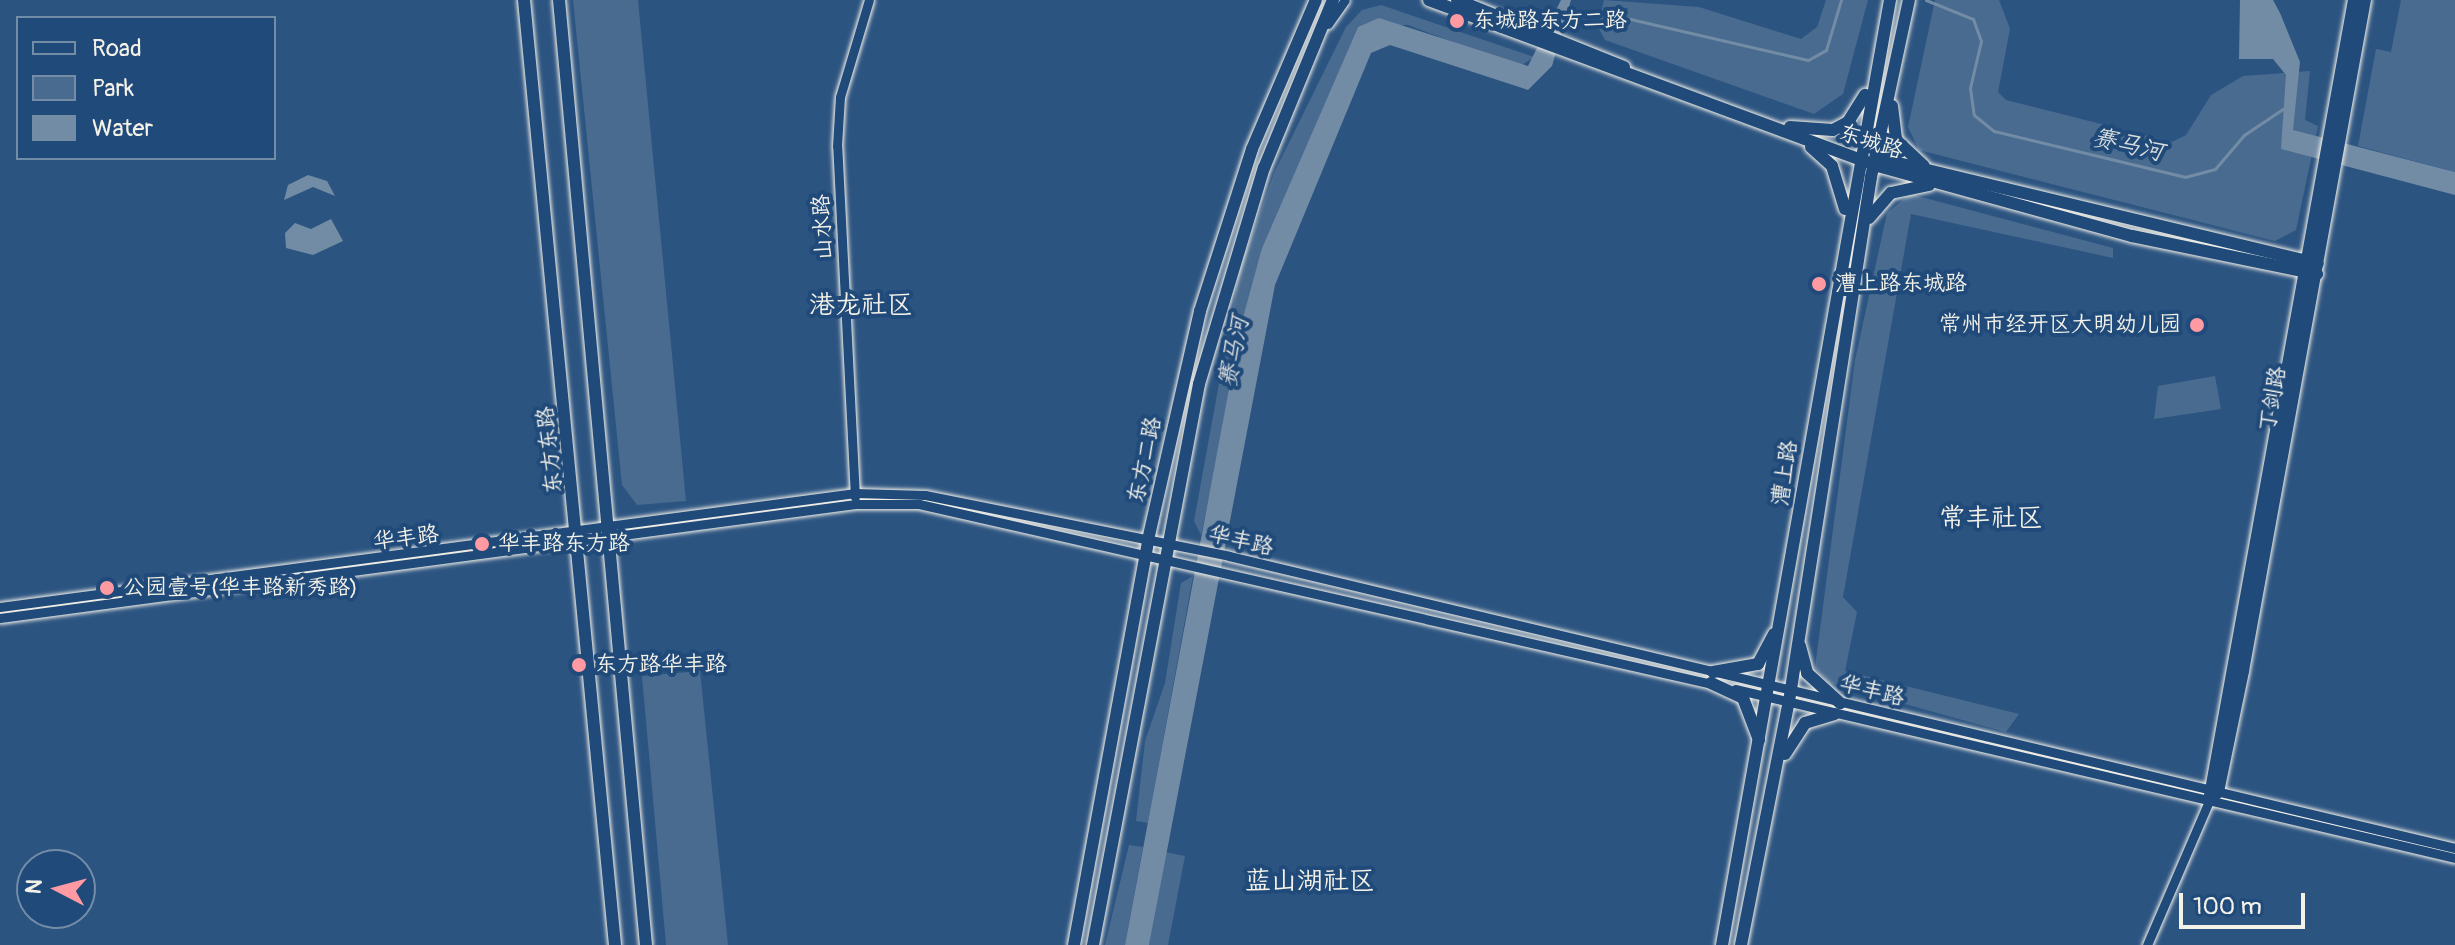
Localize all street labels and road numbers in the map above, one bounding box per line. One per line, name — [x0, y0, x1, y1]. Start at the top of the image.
street label: 东城路 — [1836, 119, 1906, 165]
street label: 山水路 — [808, 193, 838, 261]
street label: 丁剑路 — [2254, 364, 2292, 434]
street label: 东方东路 — [532, 405, 568, 495]
street label: 东方二路 — [1123, 414, 1167, 506]
street label: 漕上路 — [1767, 438, 1803, 508]
street label: 华丰路 — [372, 521, 440, 555]
street label: 华丰路 — [1206, 521, 1276, 561]
street label: 华丰路 — [1837, 670, 1907, 712]

